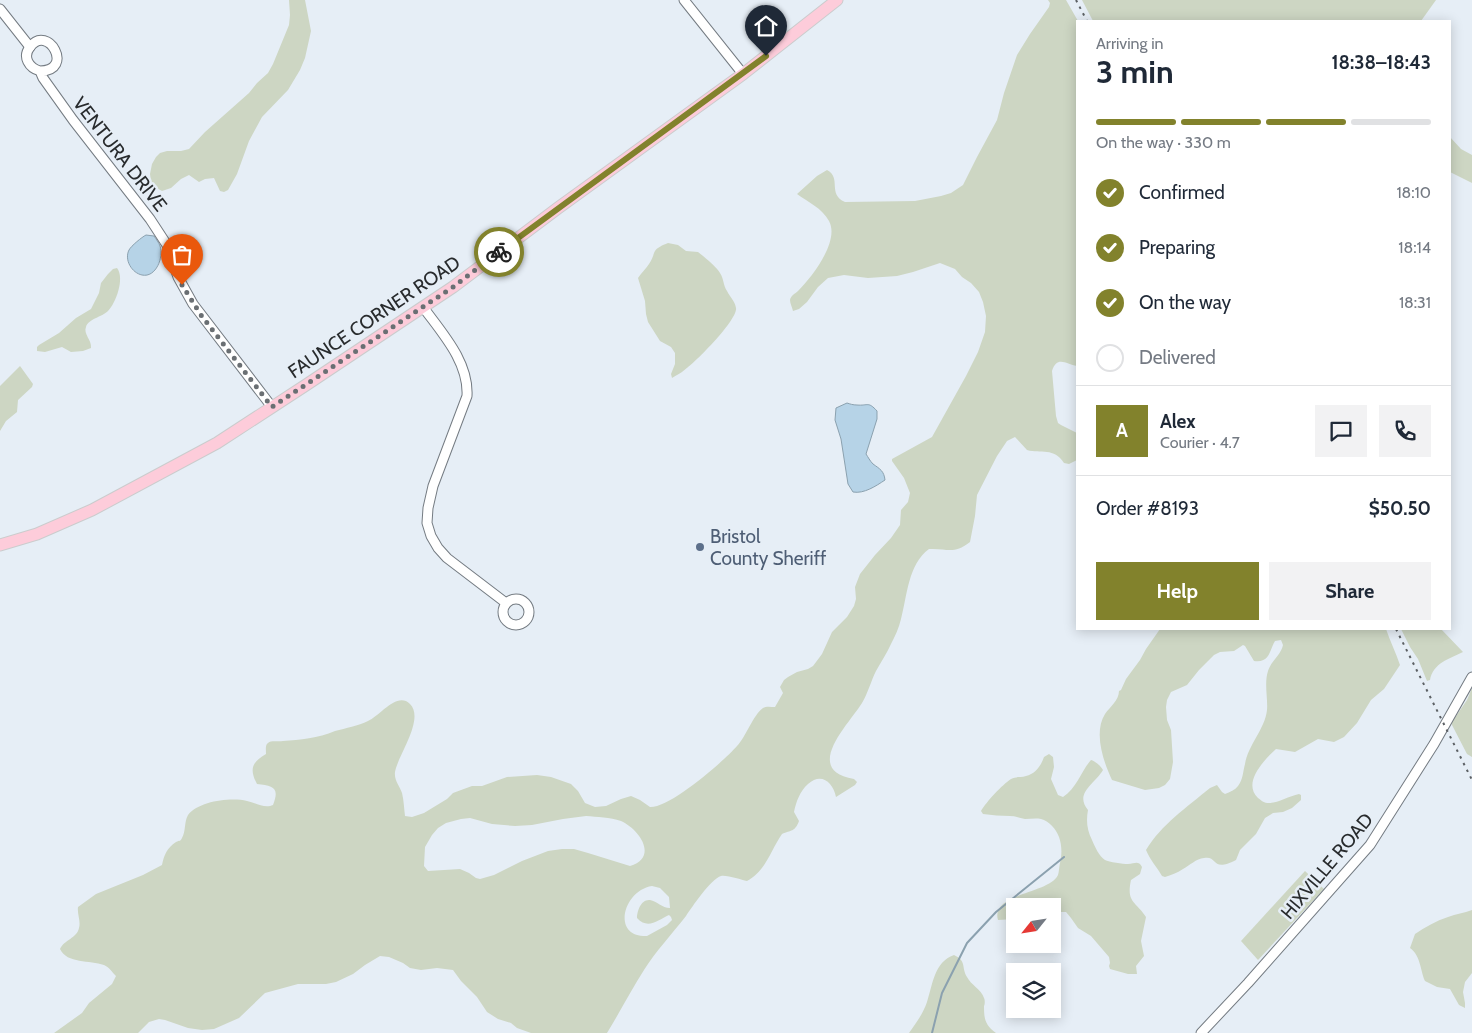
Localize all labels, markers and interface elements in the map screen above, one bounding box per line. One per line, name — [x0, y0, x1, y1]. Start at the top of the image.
pin — [745, 5, 787, 56]
icon: home — [752, 12, 780, 40]
text: Arriving in — [1096, 34, 1163, 53]
text: 18:38–18:43 — [1332, 51, 1431, 74]
text: 3 min — [1096, 52, 1174, 91]
street label: VENTURA DRIVE — [68, 92, 172, 216]
text: On the way · 330 m — [1096, 133, 1231, 152]
icon: check — [1096, 179, 1124, 207]
text: Confirmed — [1139, 181, 1225, 204]
text: 18:10 — [1396, 183, 1431, 202]
courier — [474, 227, 524, 277]
pin — [161, 234, 203, 285]
icon: check — [1096, 234, 1124, 262]
text: Preparing — [1139, 236, 1215, 259]
icon: bike — [485, 238, 513, 266]
text: 18:14 — [1398, 238, 1431, 257]
icon: bag — [168, 241, 196, 269]
street label: FAUNCE CORNER ROAD — [284, 251, 465, 383]
icon: check — [1096, 289, 1124, 317]
text: On the way — [1139, 291, 1231, 314]
text: 18:31 — [1399, 293, 1431, 312]
text: Delivered — [1139, 346, 1216, 369]
button: chat — [1315, 405, 1367, 457]
button: phone — [1379, 405, 1431, 457]
text: Alex — [1160, 410, 1196, 433]
text: A — [1116, 419, 1128, 442]
text: Courier · 4.7 — [1160, 433, 1240, 452]
text: Order #8193 — [1096, 497, 1199, 520]
text: $50.50 — [1369, 497, 1431, 520]
place label: Bristol County Sheriff — [710, 525, 827, 570]
marker: Bristol County Sheriff — [694, 541, 706, 553]
button: Help — [1096, 562, 1259, 620]
button: Share — [1269, 562, 1431, 620]
street label: HIXVILLE ROAD — [1276, 808, 1378, 924]
north arrow — [1006, 898, 1061, 952]
map controls — [1006, 898, 1061, 1018]
button: layers — [1006, 963, 1061, 1018]

